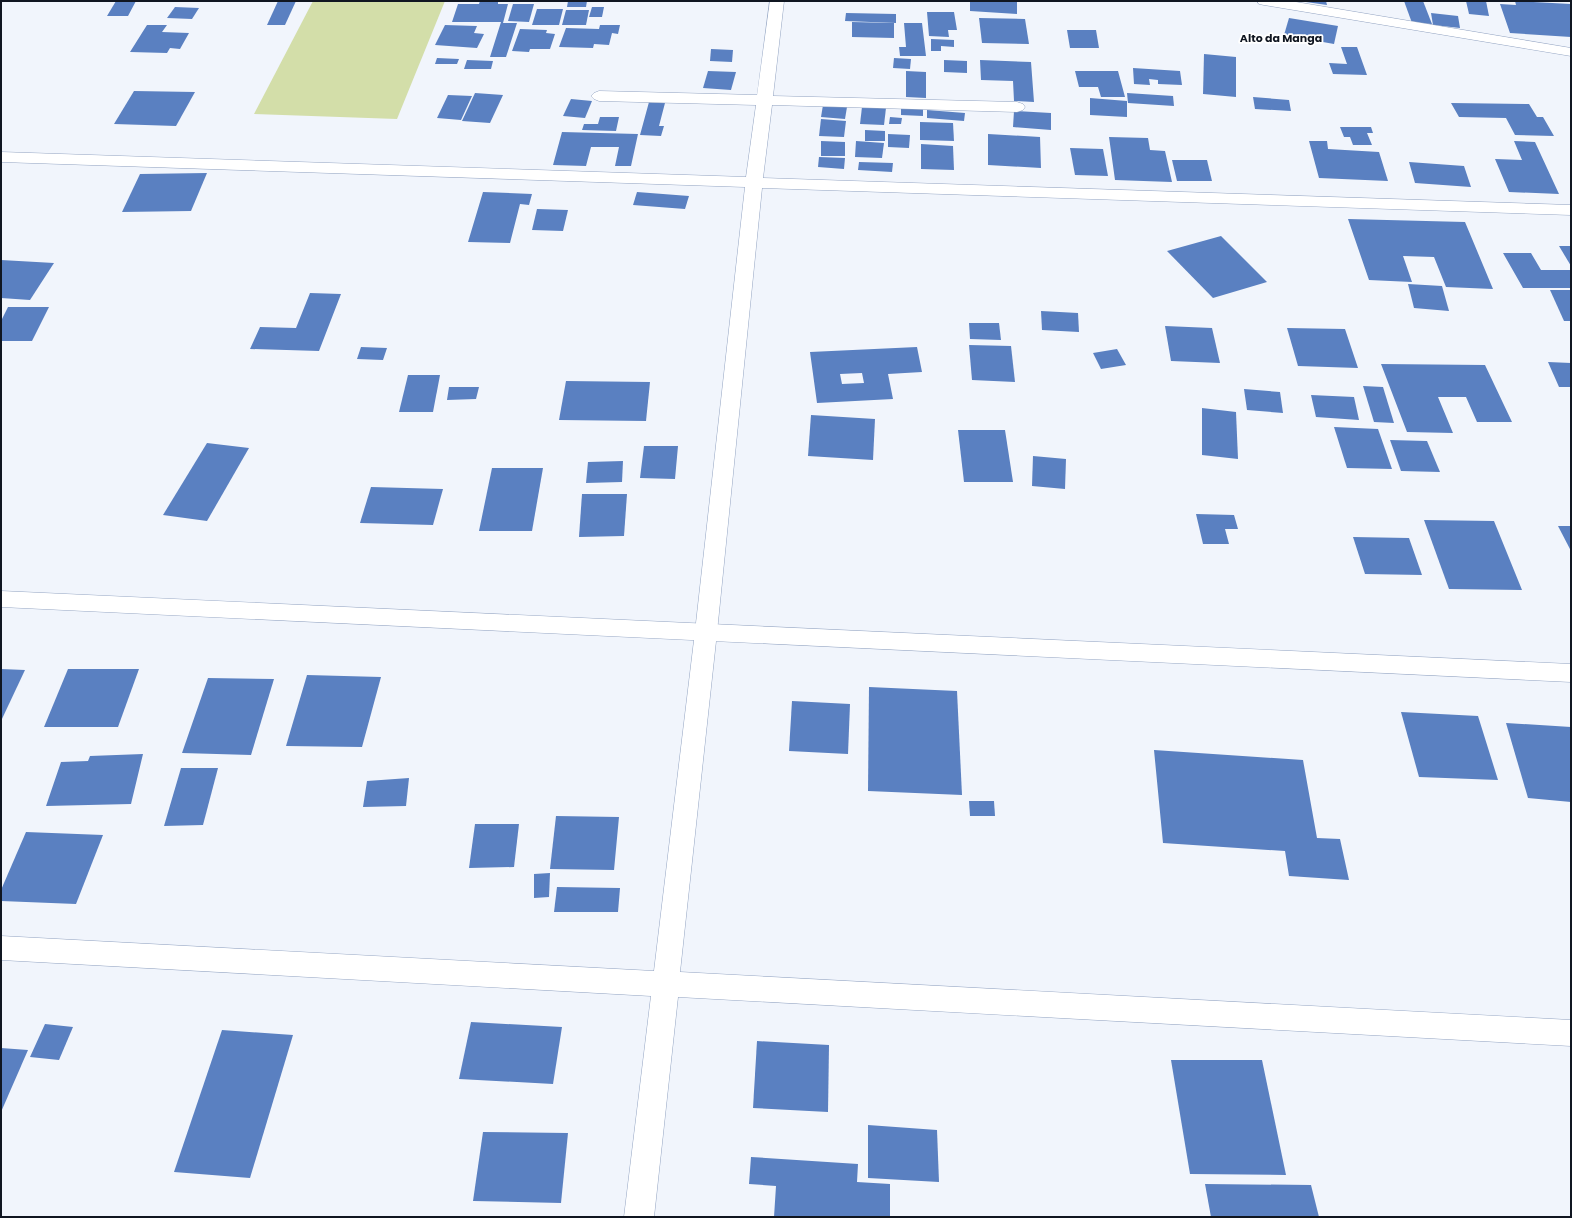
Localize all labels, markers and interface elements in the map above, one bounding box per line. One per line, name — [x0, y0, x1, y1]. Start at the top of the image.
district label: Alto da Manga — [1240, 30, 1322, 46]

